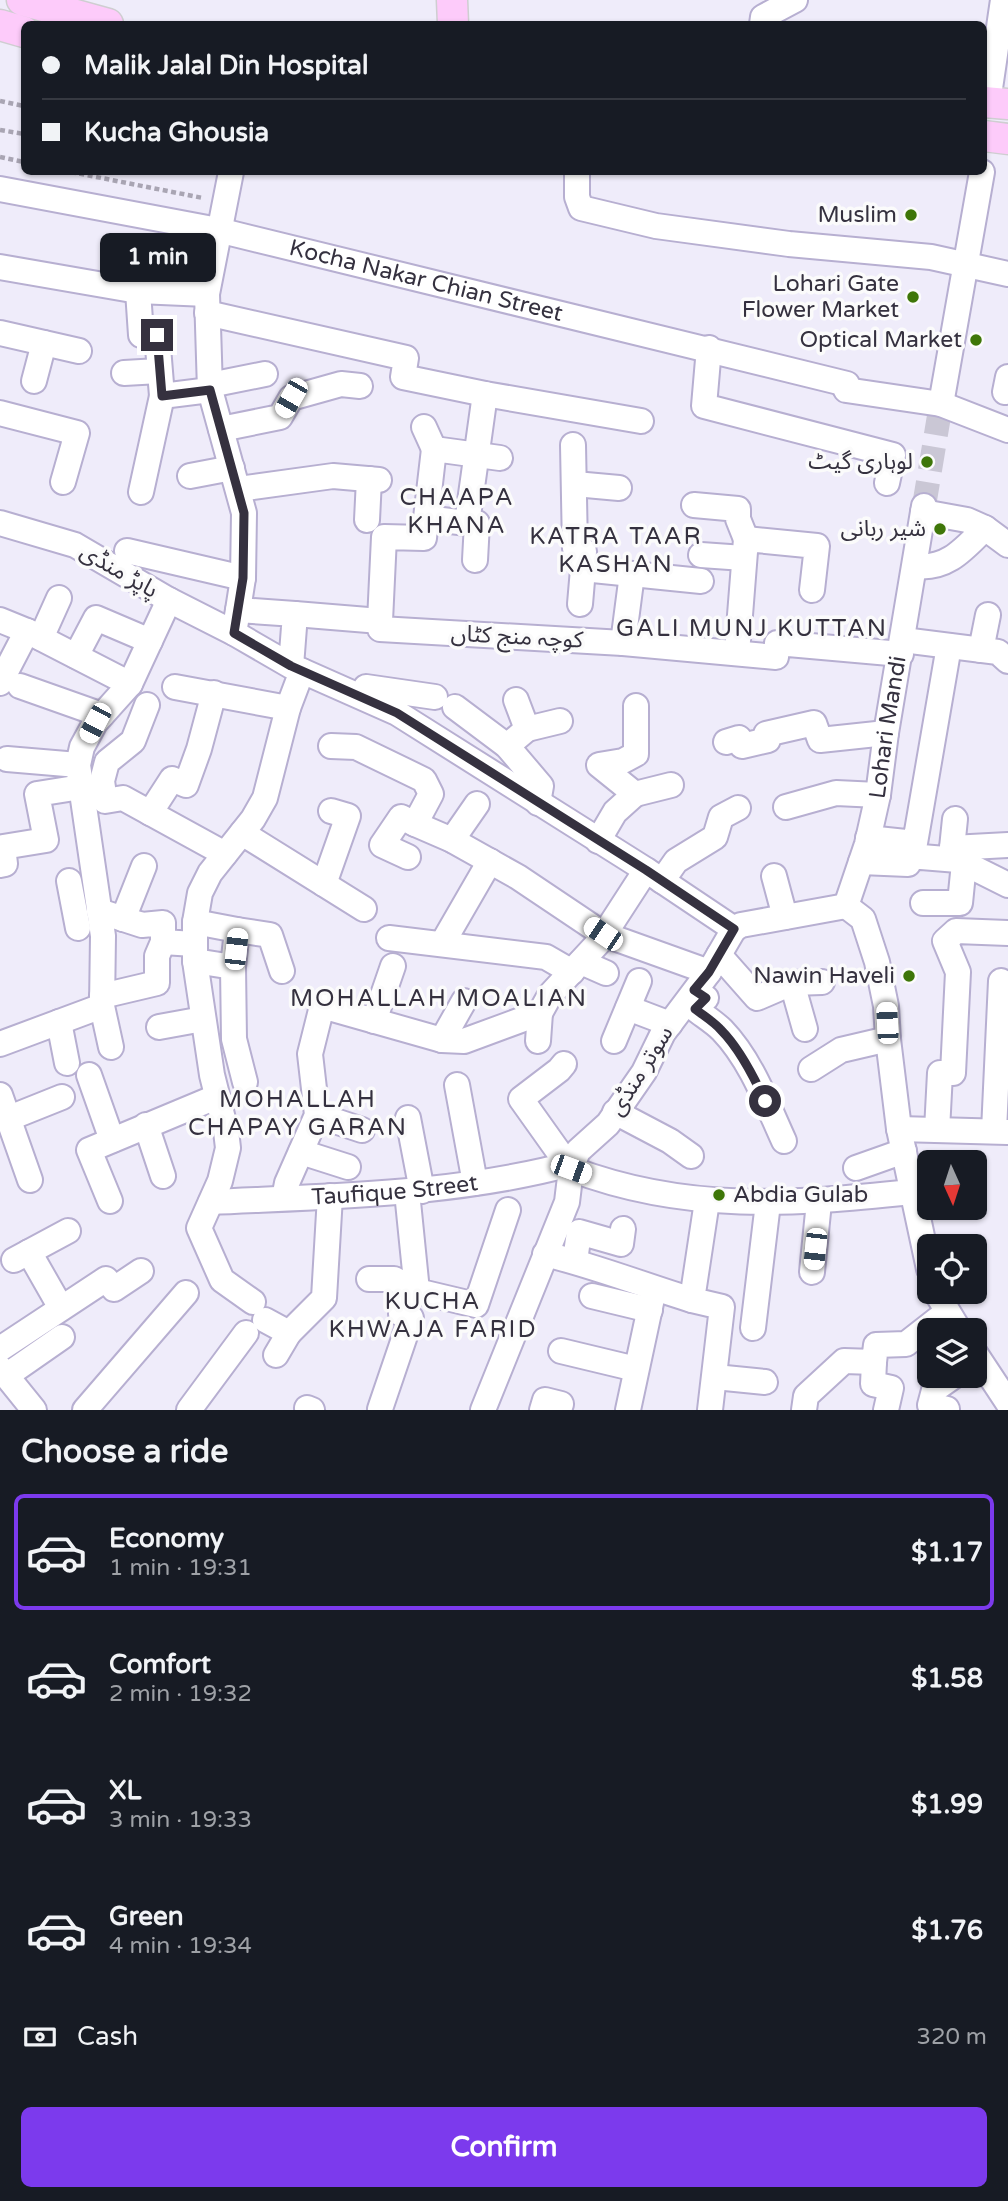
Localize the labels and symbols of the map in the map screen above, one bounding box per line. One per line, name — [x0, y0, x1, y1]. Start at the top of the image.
place label: Muslim — [817, 201, 897, 229]
marker: Muslim — [903, 207, 919, 223]
callout: 1 min — [99, 233, 215, 282]
street label: Kocha Nakar Chian Street — [286, 234, 566, 328]
place label: Lohari Gate Flower Market — [742, 270, 899, 324]
marker: Lohari Gate Flower Market — [905, 289, 921, 305]
route end — [141, 319, 173, 351]
place label: Optical Market — [800, 326, 962, 354]
marker: Optical Market — [968, 332, 984, 348]
car — [272, 375, 311, 421]
place label: لوہاری گیٹ — [808, 448, 913, 476]
marker: لوہاری گیٹ — [919, 454, 935, 470]
district label: CHAAPA KHANA — [399, 483, 515, 540]
place label: شیر ربانی — [841, 515, 926, 543]
marker: شیر ربانی — [932, 521, 948, 537]
district label: KATRA TAAR KASHAN — [529, 522, 703, 579]
street label: پاپڑ منڈی — [75, 538, 163, 605]
district label: GALI MUNJ KUTTAN — [616, 614, 888, 643]
street label: کوچہ منج کٹاں — [450, 620, 584, 656]
street label: Lohari Mandi — [864, 654, 913, 801]
car — [76, 700, 115, 746]
car — [580, 914, 627, 954]
car — [224, 927, 249, 971]
place label: Nawin Haveli — [753, 962, 895, 990]
marker: Nawin Haveli — [901, 968, 917, 984]
district label: MOHALLAH MOALIAN — [290, 984, 588, 1013]
car — [876, 1001, 899, 1045]
street label: سوتر منڈی — [602, 1021, 680, 1121]
district label: MOHALLAH CHAPAY GARAN — [188, 1085, 408, 1142]
route start — [749, 1085, 781, 1117]
north arrow — [917, 1150, 987, 1220]
car — [548, 1152, 595, 1186]
street label: Taufique Street — [311, 1169, 480, 1211]
place label: Abdia Gulab — [733, 1181, 868, 1209]
marker: Abdia Gulab — [711, 1187, 727, 1203]
car — [803, 1227, 828, 1271]
district label: KUCHA KHWAJA FARID — [329, 1287, 537, 1344]

